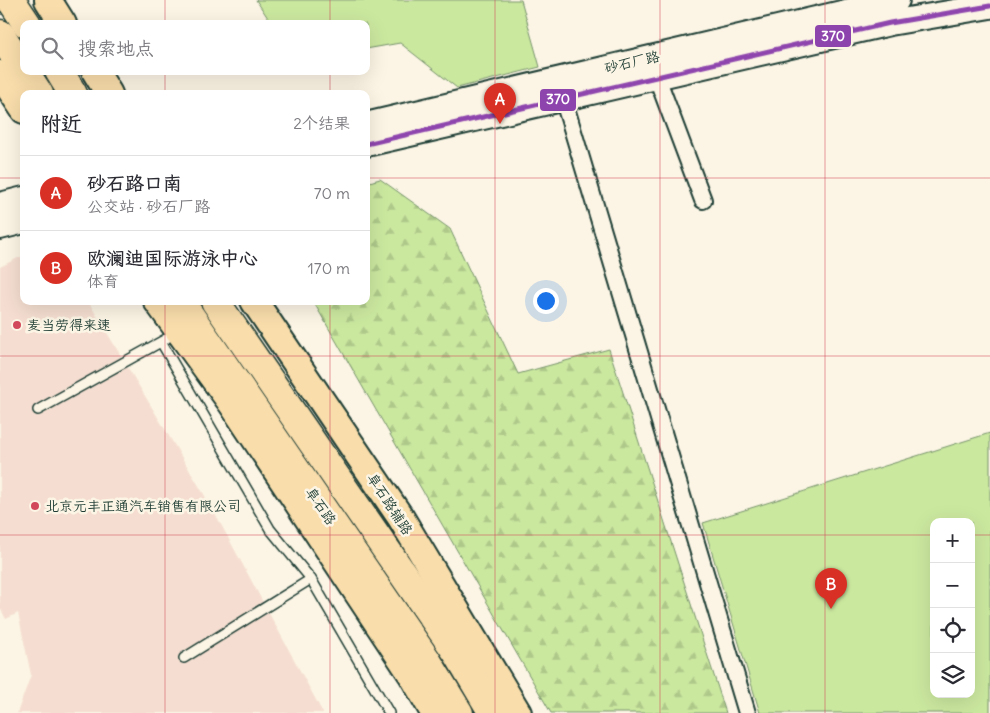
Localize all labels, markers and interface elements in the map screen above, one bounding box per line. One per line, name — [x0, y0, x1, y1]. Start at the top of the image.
search box — [20, 20, 370, 75]
line badge: 370 — [814, 24, 852, 48]
text: 370 — [821, 27, 845, 45]
icon: search — [38, 34, 66, 62]
text: 搜索地点 — [78, 36, 154, 60]
street label: 砂石厂路 — [603, 47, 661, 77]
pin: A — [484, 83, 516, 124]
line badge: 370 — [539, 88, 577, 112]
text: 370 — [546, 90, 570, 108]
text: 附近 — [40, 110, 82, 137]
text: 2个结果 — [293, 113, 350, 133]
text: 砂石路口南 — [87, 171, 182, 195]
text: A — [51, 183, 61, 203]
text: 70 m — [314, 183, 350, 203]
text: 公交站 · 砂石厂路 — [87, 196, 210, 216]
text: 欧澜迪国际游泳中心 — [87, 246, 258, 270]
text: B — [51, 258, 61, 278]
text: 170 m — [307, 258, 350, 278]
text: 体育 — [87, 271, 119, 291]
your location — [533, 288, 559, 314]
place label: 麦当劳得来速 — [27, 316, 111, 334]
marker: 麦当劳得来速 — [11, 319, 23, 331]
street label: 阜石路辅路 — [363, 470, 417, 538]
street label: 阜石路 — [302, 484, 340, 528]
place label: 北京元丰正通汽车销售有限公司 — [45, 497, 241, 515]
marker: 北京元丰正通汽车销售有限公司 — [29, 500, 41, 512]
map controls — [930, 518, 975, 698]
button: + — [930, 518, 975, 563]
button: − — [930, 563, 975, 608]
pin: B — [815, 568, 847, 609]
button: locate — [930, 608, 975, 653]
button: layers — [930, 653, 975, 698]

